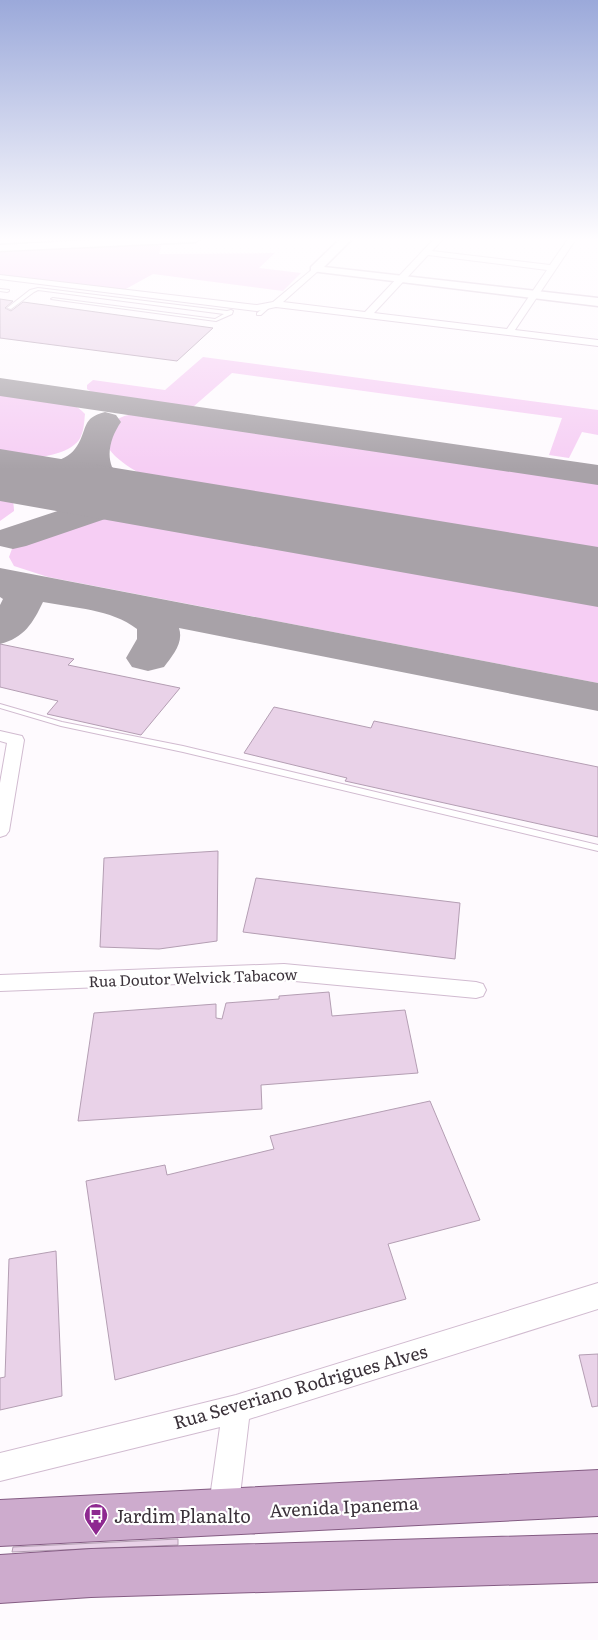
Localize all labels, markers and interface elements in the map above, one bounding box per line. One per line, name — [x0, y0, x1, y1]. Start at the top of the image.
street label: Rua Doutor Welvick Tabacow — [88, 962, 298, 992]
street label: Rua Severiano Rodrigues Alves — [170, 1337, 430, 1435]
street label: Avenida Ipanema — [269, 1489, 420, 1523]
bus stop icon: Jardim Planalto — [83, 1502, 109, 1536]
place label: Jardim Planalto — [114, 1502, 251, 1529]

